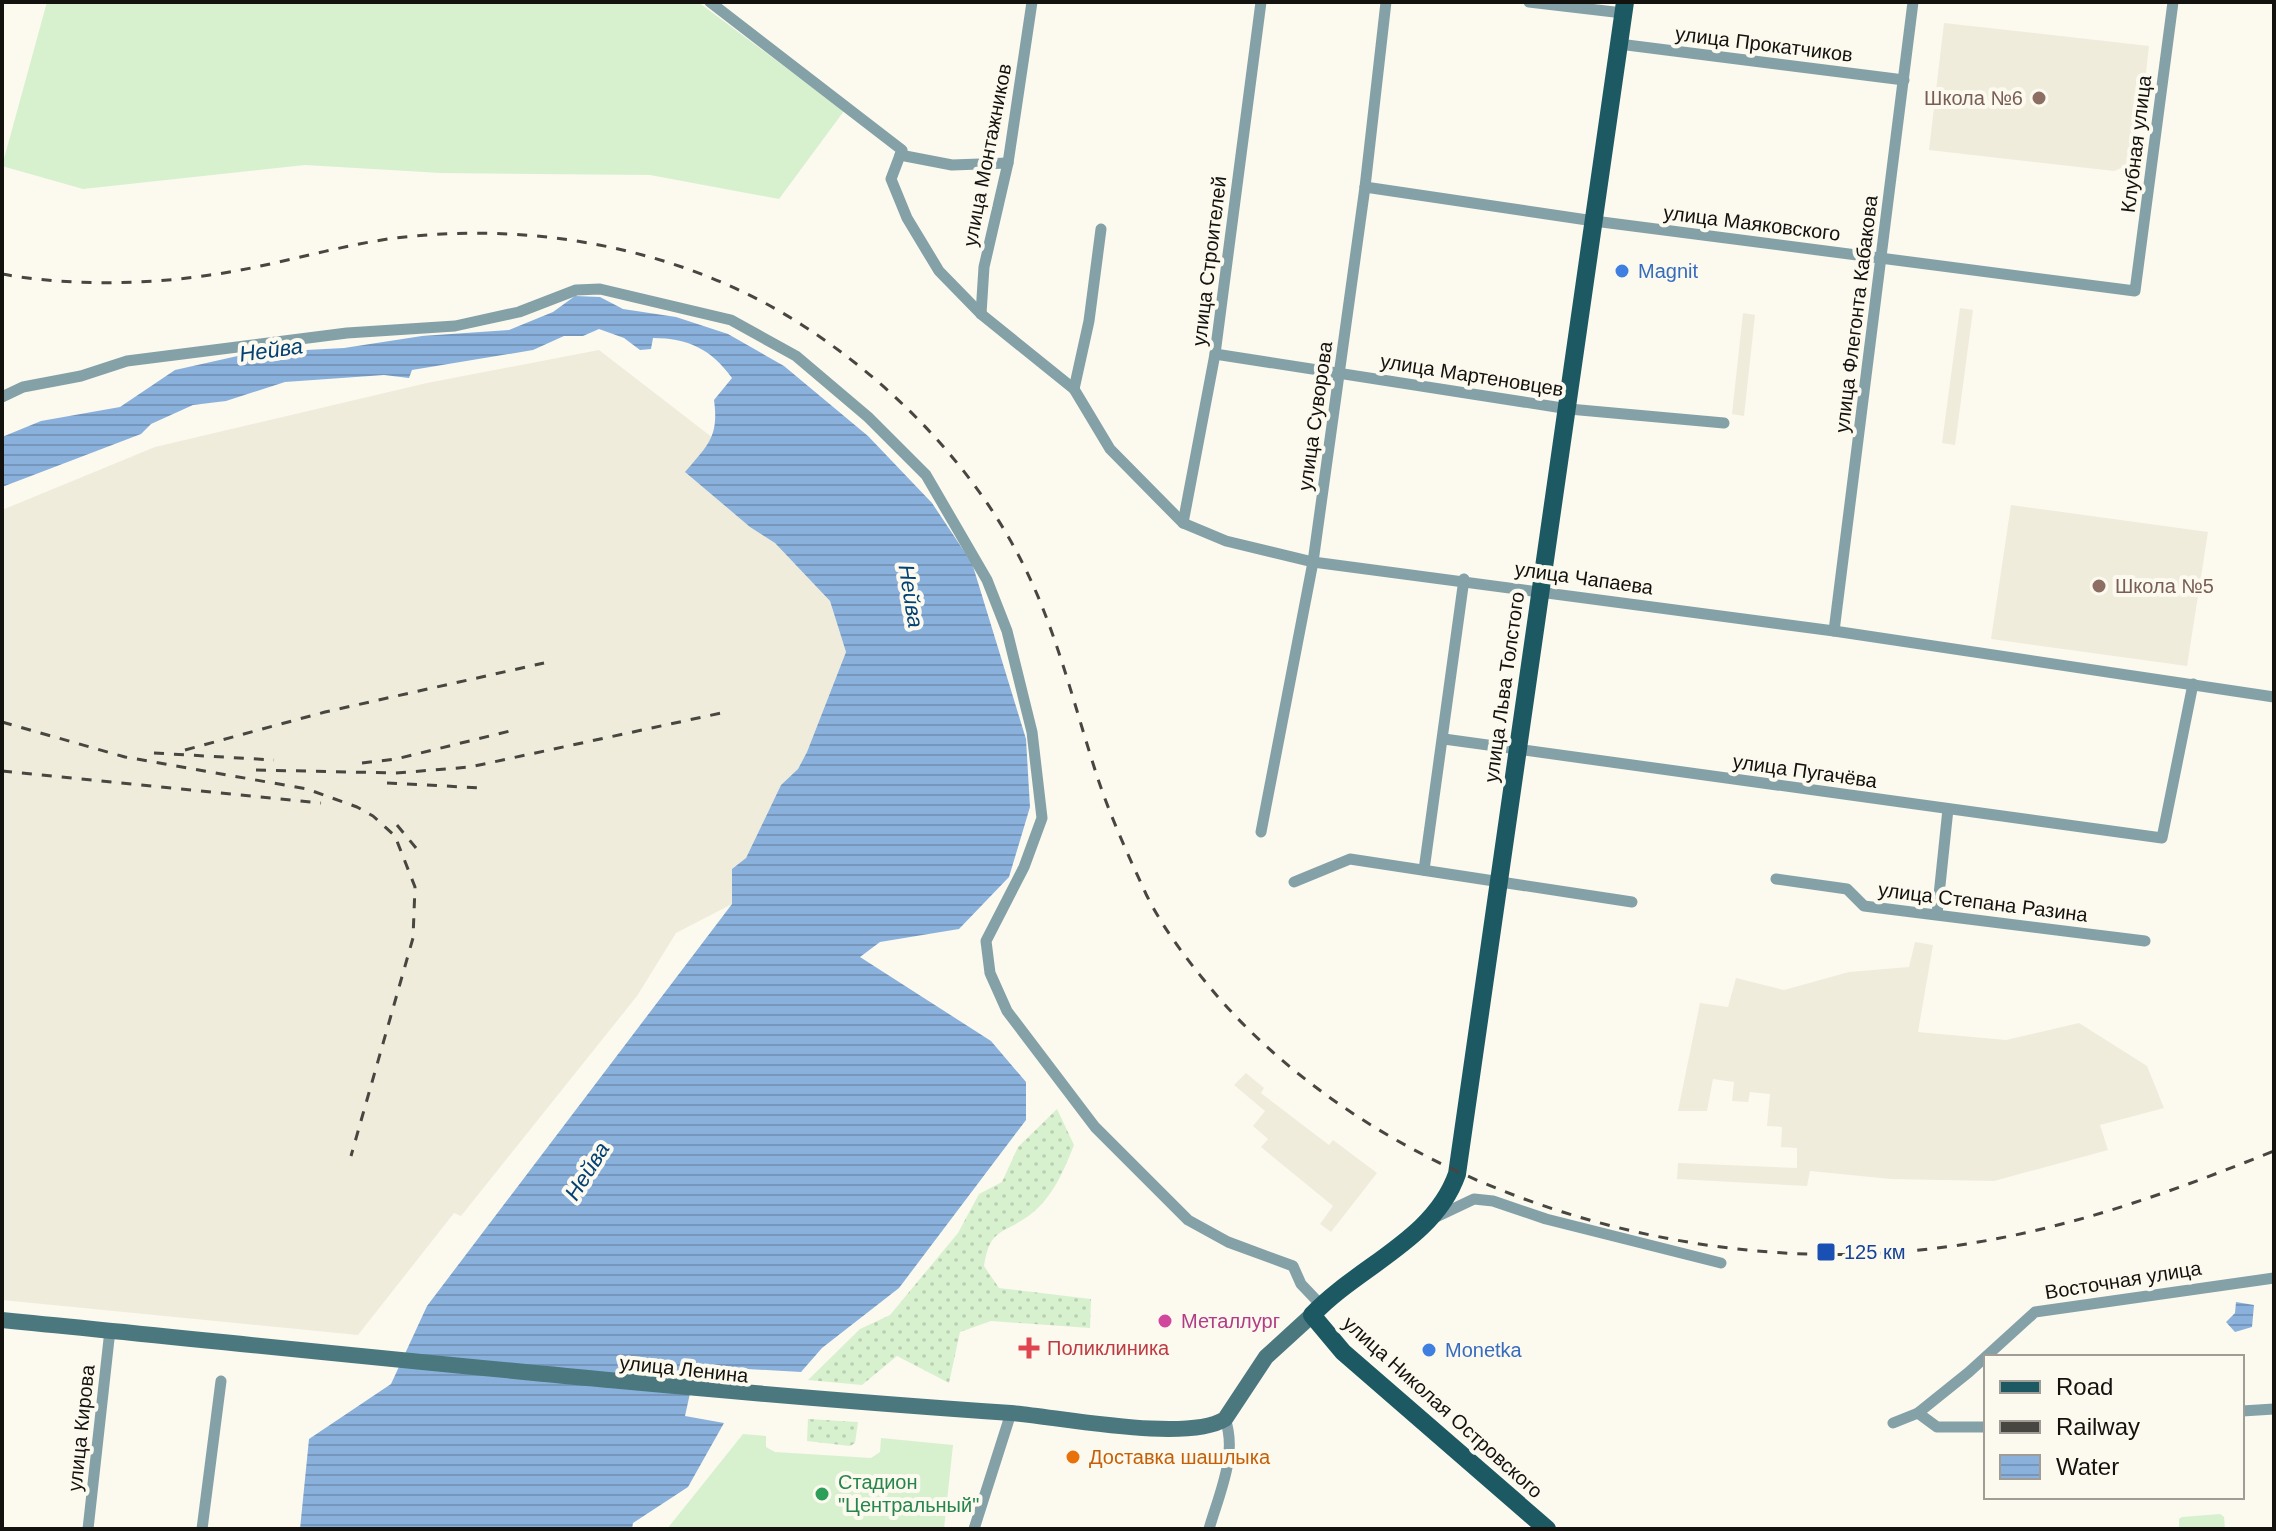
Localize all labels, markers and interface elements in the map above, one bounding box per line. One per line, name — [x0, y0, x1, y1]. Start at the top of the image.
street label: улица Прокатчиков — [1674, 22, 1854, 66]
street label: улица Монтажников — [958, 62, 1016, 248]
street label: Клубная улица — [2117, 73, 2155, 214]
place label: Школа №6 — [1924, 87, 2023, 109]
marker: Школа №6 — [2030, 89, 2048, 107]
street label: улица Строителей — [1188, 175, 1230, 347]
street label: улица Флегонта Кабакова — [1831, 193, 1882, 434]
street label: улица Маяковского — [1662, 201, 1842, 245]
place label: Magnit — [1638, 260, 1698, 282]
marker: Magnit — [1613, 262, 1631, 280]
water label: Нейва — [238, 333, 304, 367]
street label: улица Суворова — [1294, 339, 1336, 492]
street label: улица Мартеновцев — [1379, 350, 1565, 400]
street label: улица Чапаева — [1513, 557, 1656, 599]
water label: Нейва — [894, 563, 928, 629]
place label: Школа №5 — [2115, 575, 2214, 597]
marker: Школа №5 — [2090, 577, 2108, 595]
street label: улица Льва Толстого — [1480, 590, 1528, 784]
street label: улица Пугачёва — [1731, 750, 1879, 792]
street label: улица Степана Разина — [1877, 878, 2090, 926]
water label: Нейва — [560, 1137, 614, 1205]
marker: 125 км — [1815, 1241, 1837, 1263]
place label: 125 км — [1844, 1241, 1905, 1263]
street label: Восточная улица — [2043, 1257, 2204, 1303]
place label: Металлург — [1181, 1310, 1280, 1332]
marker: Металлург — [1156, 1312, 1174, 1330]
street label: улица Николая Островского — [1339, 1312, 1547, 1502]
marker: Поликлиника — [1018, 1337, 1040, 1359]
place label: Поликлиника — [1047, 1337, 1170, 1359]
place label: Monetka — [1445, 1339, 1523, 1361]
marker: Monetka — [1420, 1341, 1438, 1359]
street label: улица Ленина — [619, 1351, 750, 1387]
legend — [1984, 1355, 2244, 1499]
street label: улица Кирова — [63, 1363, 99, 1492]
text: Road — [2056, 1373, 2113, 1400]
text: Railway — [2056, 1413, 2140, 1440]
place label: Доставка шашлыка — [1089, 1446, 1271, 1468]
marker: Доставка шашлыка — [1064, 1448, 1082, 1466]
text: Water — [2056, 1453, 2119, 1480]
place label: Стадион "Центральный" — [838, 1471, 979, 1516]
marker: Стадион "Центральный" — [813, 1485, 831, 1503]

